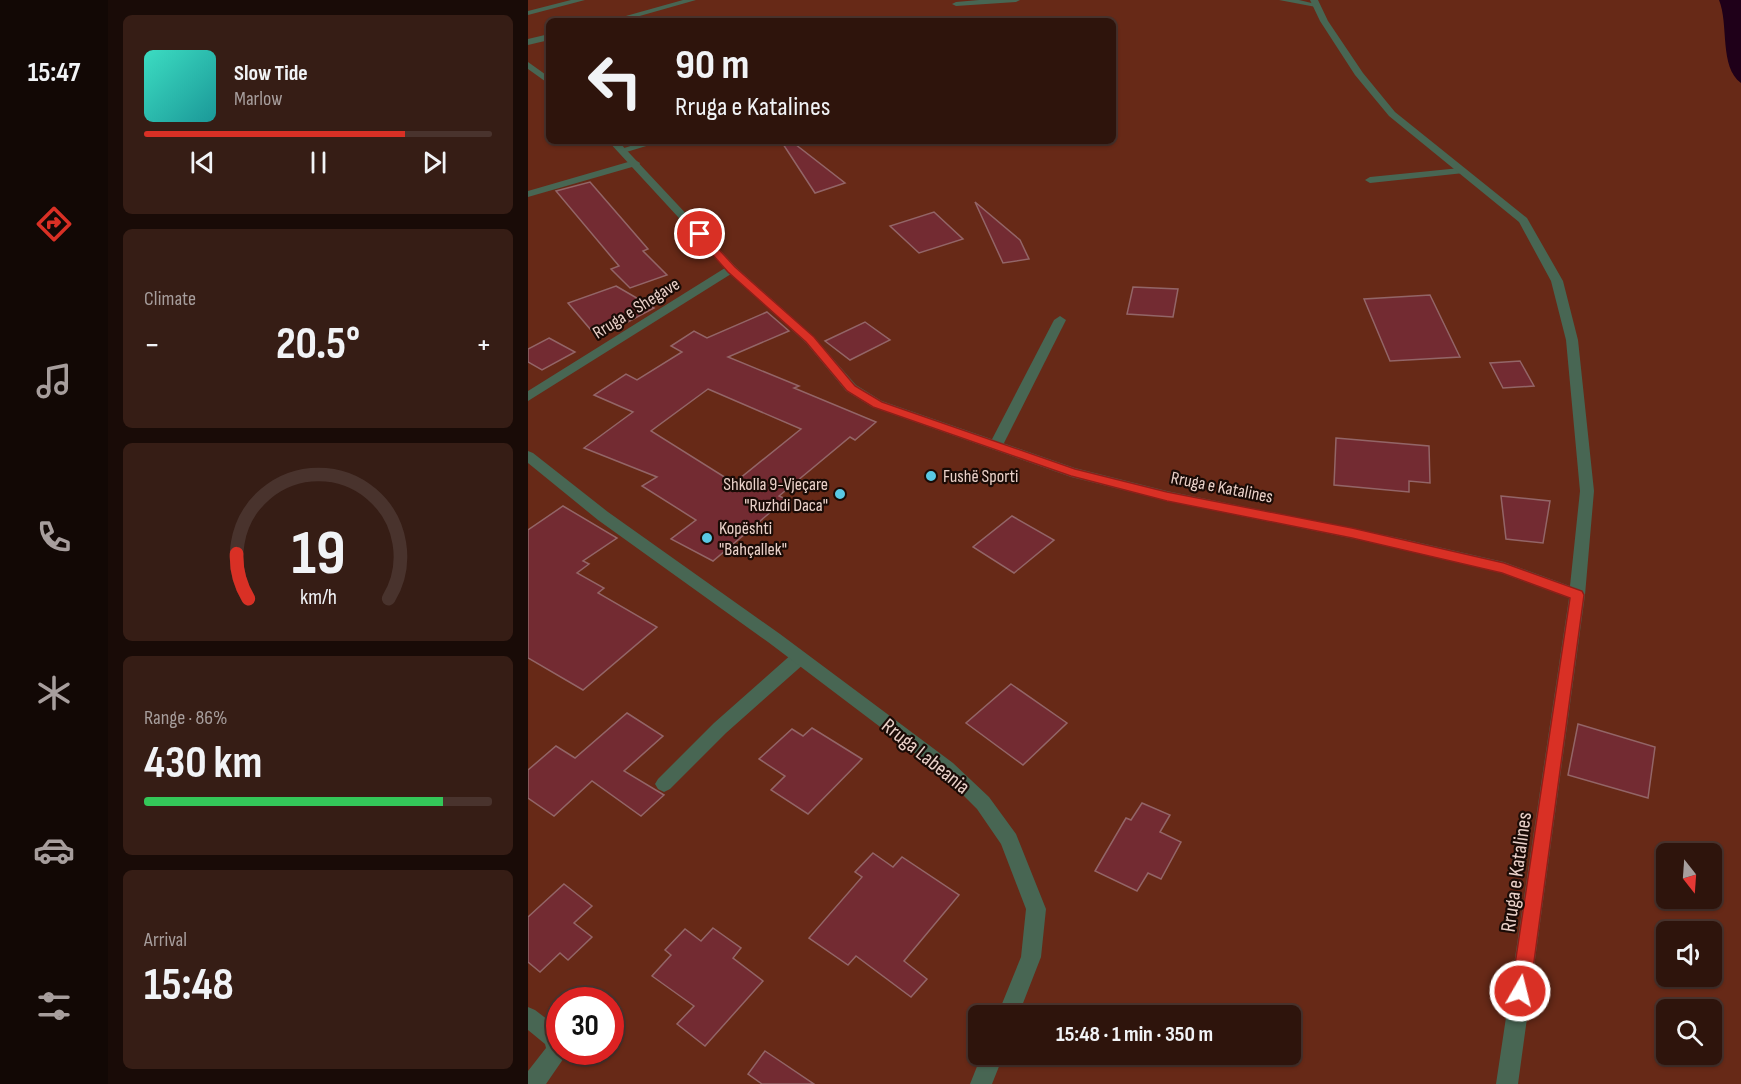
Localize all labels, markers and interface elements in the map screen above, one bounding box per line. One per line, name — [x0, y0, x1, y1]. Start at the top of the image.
text: 90 m — [675, 40, 749, 91]
icon: left — [576, 42, 654, 120]
text: 15:47 — [28, 57, 80, 89]
text: Slow Tide — [234, 60, 308, 87]
text: Marlow — [234, 87, 282, 111]
text: Rruga e Katalines — [675, 91, 830, 123]
icon: previous — [186, 146, 219, 179]
icon: pause — [302, 146, 335, 179]
icon: next — [418, 146, 451, 179]
icon: directions — [33, 203, 75, 245]
pin — [674, 208, 725, 259]
icon: arrive — [683, 217, 716, 250]
street label: Rruga e Shegave — [589, 273, 684, 343]
text: Climate — [144, 287, 196, 311]
text: 20.5° — [276, 317, 360, 372]
text: − — [144, 325, 160, 365]
text: + — [476, 325, 492, 365]
icon: music — [33, 360, 75, 402]
place label: Fushë Sporti — [943, 466, 1018, 487]
street label: Rruga e Katalines — [1169, 467, 1275, 508]
marker: Fushë Sporti — [924, 469, 938, 483]
place label: Shkolla 9-Vjeçare "Ruzhdi Daca" — [723, 474, 828, 516]
marker: Shkolla 9-Vjeçare "Ruzhdi Daca" — [833, 487, 847, 501]
icon: phone — [33, 516, 75, 558]
text: 19 — [291, 517, 345, 592]
place label: Kopështi "Bahçallek" — [719, 518, 787, 560]
marker: Kopështi "Bahçallek" — [700, 531, 714, 545]
text: km/h — [299, 585, 337, 610]
icon: climate — [33, 672, 75, 714]
text: Range · 86% — [144, 706, 228, 730]
street label: Rruga Labeania — [877, 713, 975, 799]
text: 430 km — [144, 736, 262, 791]
street label: Rruga e Katalines — [1496, 810, 1537, 934]
icon: car — [33, 829, 75, 871]
north arrow — [1656, 843, 1722, 909]
map controls — [1656, 843, 1722, 1065]
button: sound — [1656, 921, 1722, 987]
text: Arrival — [144, 928, 187, 952]
text: 15:48 — [144, 958, 234, 1013]
position arrow — [1488, 959, 1552, 1023]
icon: filters — [33, 985, 75, 1027]
speed limit sign: 30 — [546, 987, 624, 1065]
button: search — [1656, 999, 1722, 1065]
text: 15:48 · 1 min · 350 m — [1056, 1021, 1213, 1048]

